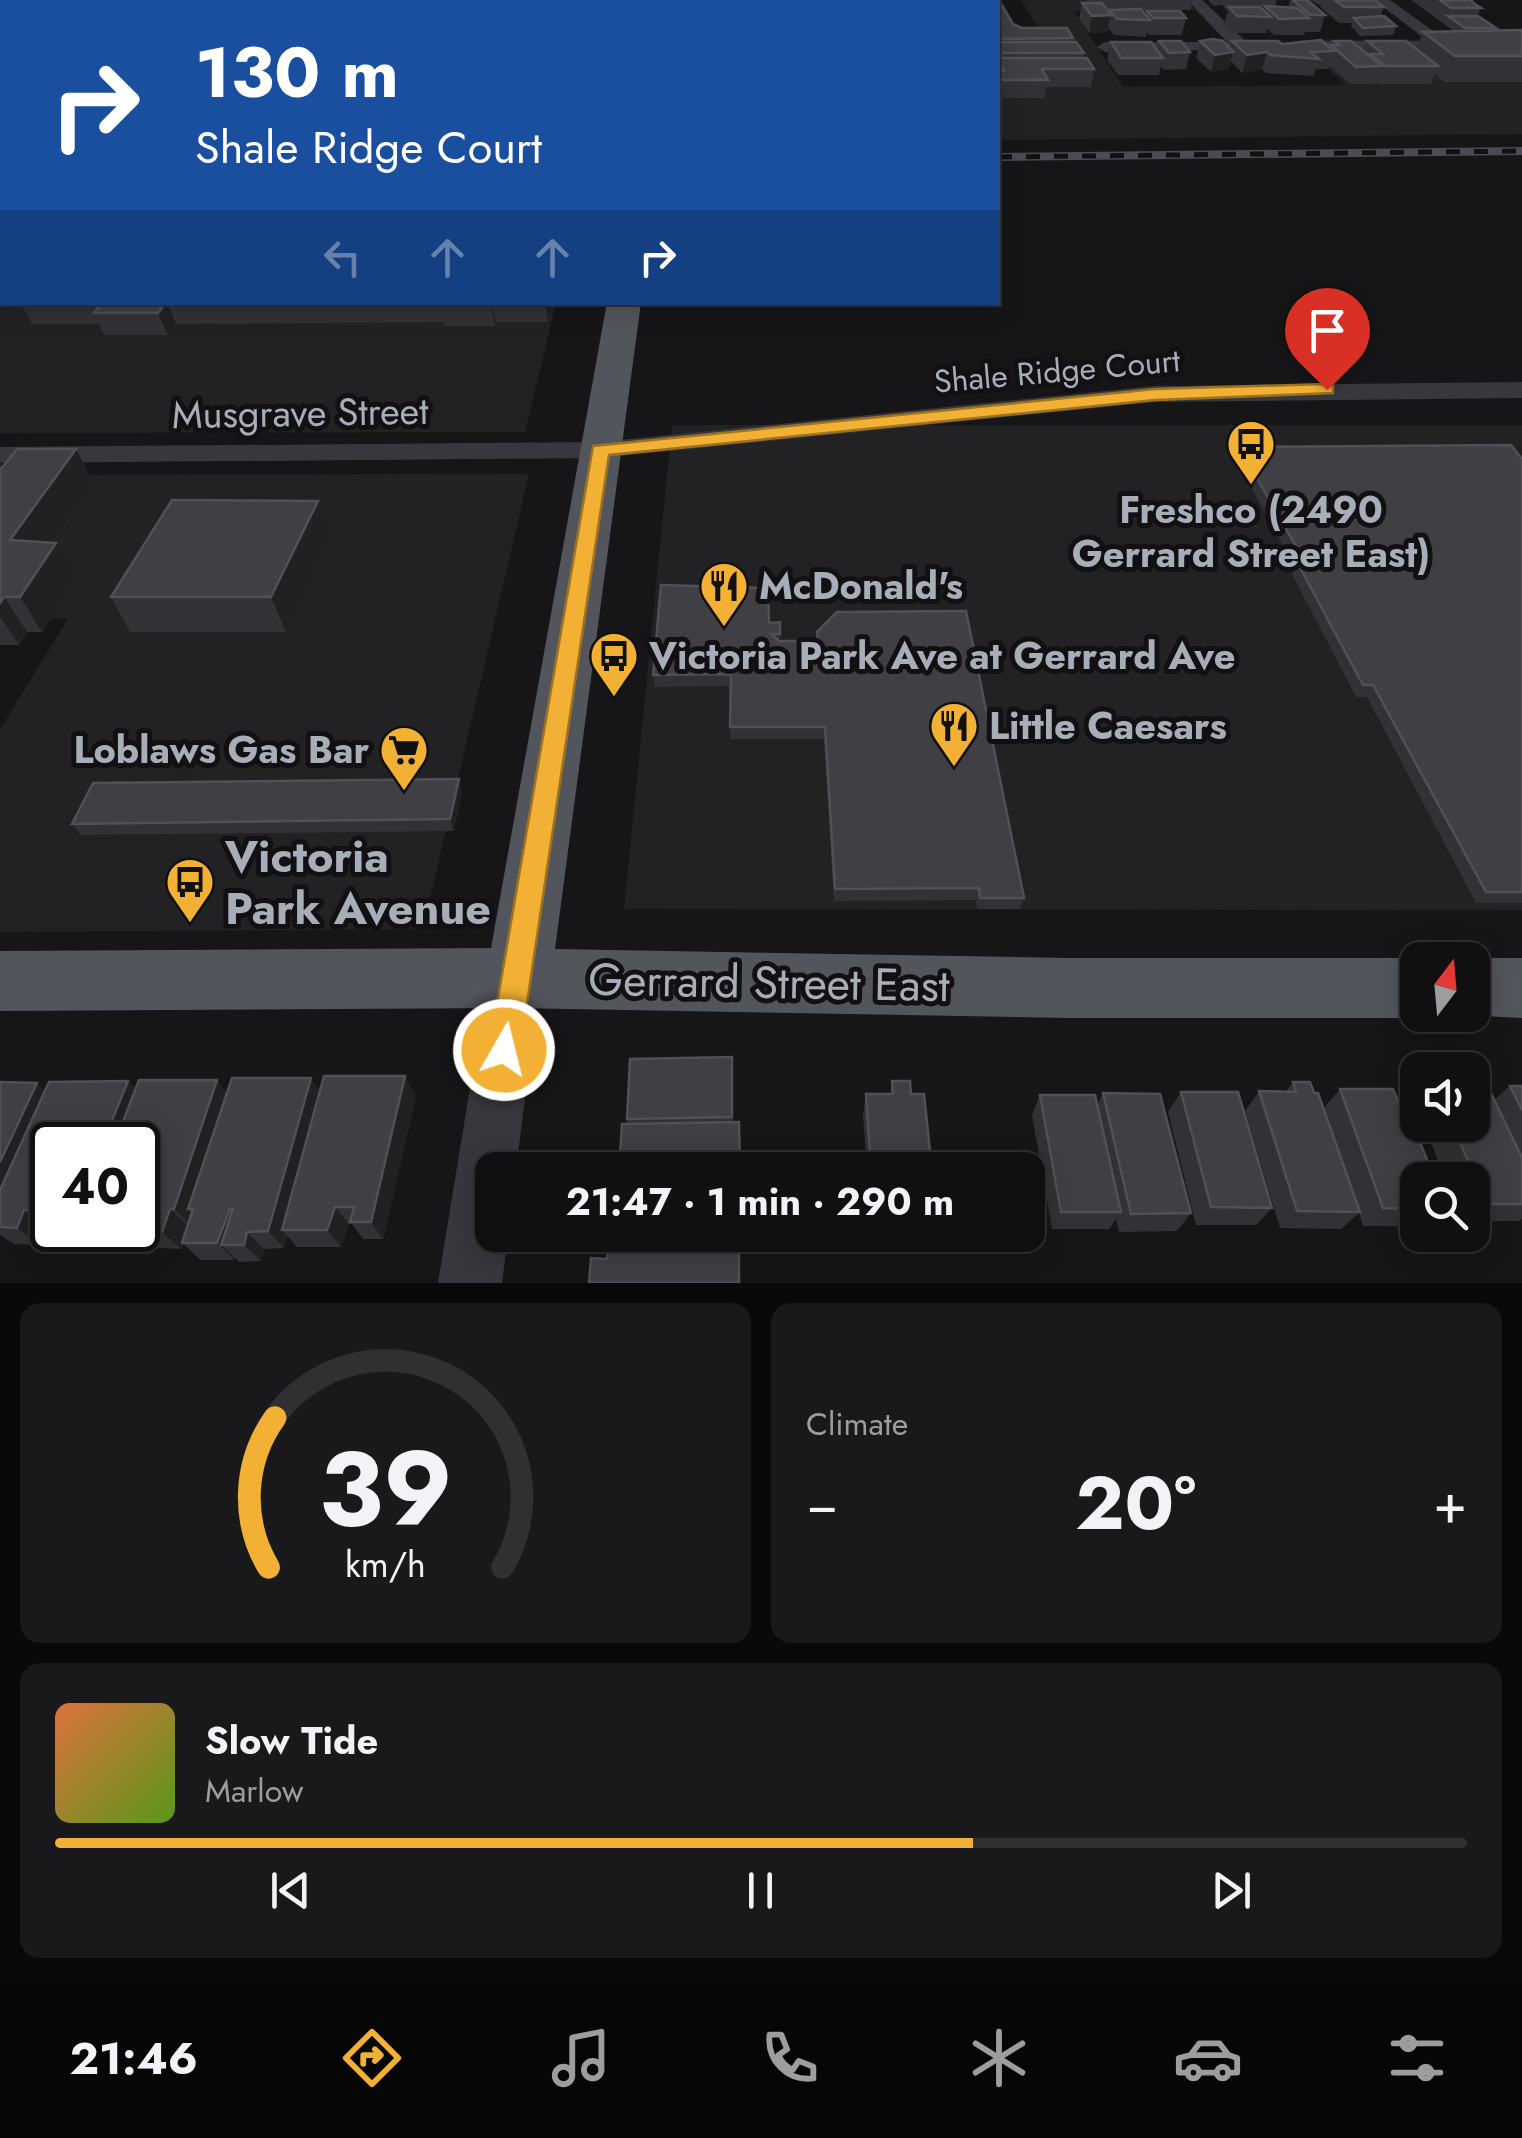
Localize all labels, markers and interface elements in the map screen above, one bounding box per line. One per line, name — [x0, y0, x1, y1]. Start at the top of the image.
text: 130 m — [195, 22, 399, 123]
icon: right — [30, 40, 160, 170]
text: Shale Ridge Court — [195, 115, 542, 180]
icon: left — [315, 230, 370, 285]
icon: ahead — [420, 230, 475, 285]
icon: ahead — [525, 230, 580, 285]
icon: right — [630, 230, 685, 285]
pin — [1285, 288, 1370, 391]
icon: arrive — [1300, 303, 1355, 358]
street label: Shale Ridge Court — [932, 337, 1182, 405]
street label: Musgrave Street — [171, 383, 429, 442]
bus stop icon: Freshco (2490 Gerrard Street East) — [1225, 418, 1277, 486]
place label: Freshco (2490 Gerrard Street East) — [1072, 482, 1430, 581]
place label: McDonald's — [759, 558, 963, 613]
restaurant icon: McDonald's — [698, 560, 750, 628]
place label: Victoria Park Ave at Gerrard Ave — [648, 628, 1235, 683]
bus stop icon: Victoria Park Ave at Gerrard Ave — [588, 630, 640, 698]
place label: Little Caesars — [989, 698, 1227, 753]
restaurant icon: Little Caesars — [928, 700, 980, 768]
place label: Loblaws Gas Bar — [73, 722, 369, 777]
supermarket icon: Loblaws Gas Bar — [378, 724, 430, 792]
place label: Victoria Park Avenue — [224, 824, 491, 941]
bus stop icon: Victoria Park Avenue — [164, 856, 216, 924]
north arrow — [1400, 942, 1490, 1032]
map controls — [1400, 942, 1490, 1252]
street label: Gerrard Street East — [588, 947, 950, 1018]
position arrow — [452, 998, 556, 1102]
button: sound — [1400, 1052, 1490, 1142]
speed limit sign: 40 — [30, 1122, 160, 1252]
button: search — [1400, 1162, 1490, 1252]
text: 21:47 · 1 min · 290 m — [566, 1174, 954, 1229]
text: Climate — [806, 1401, 908, 1447]
text: 39 — [318, 1414, 453, 1564]
text: 20° — [1075, 1449, 1196, 1557]
text: − — [806, 1464, 838, 1544]
text: + — [1433, 1464, 1467, 1544]
text: km/h — [345, 1539, 426, 1590]
text: Slow Tide — [205, 1713, 378, 1768]
text: Marlow — [205, 1768, 303, 1814]
icon: previous — [263, 1863, 318, 1918]
icon: pause — [733, 1863, 788, 1918]
icon: next — [1204, 1863, 1259, 1918]
icon: directions — [337, 2023, 407, 2093]
icon: music — [546, 2023, 616, 2093]
icon: phone — [755, 2023, 825, 2093]
icon: climate — [964, 2023, 1034, 2093]
icon: car — [1173, 2023, 1243, 2093]
icon: filters — [1382, 2023, 1452, 2093]
text: 21:46 — [70, 2026, 198, 2091]

